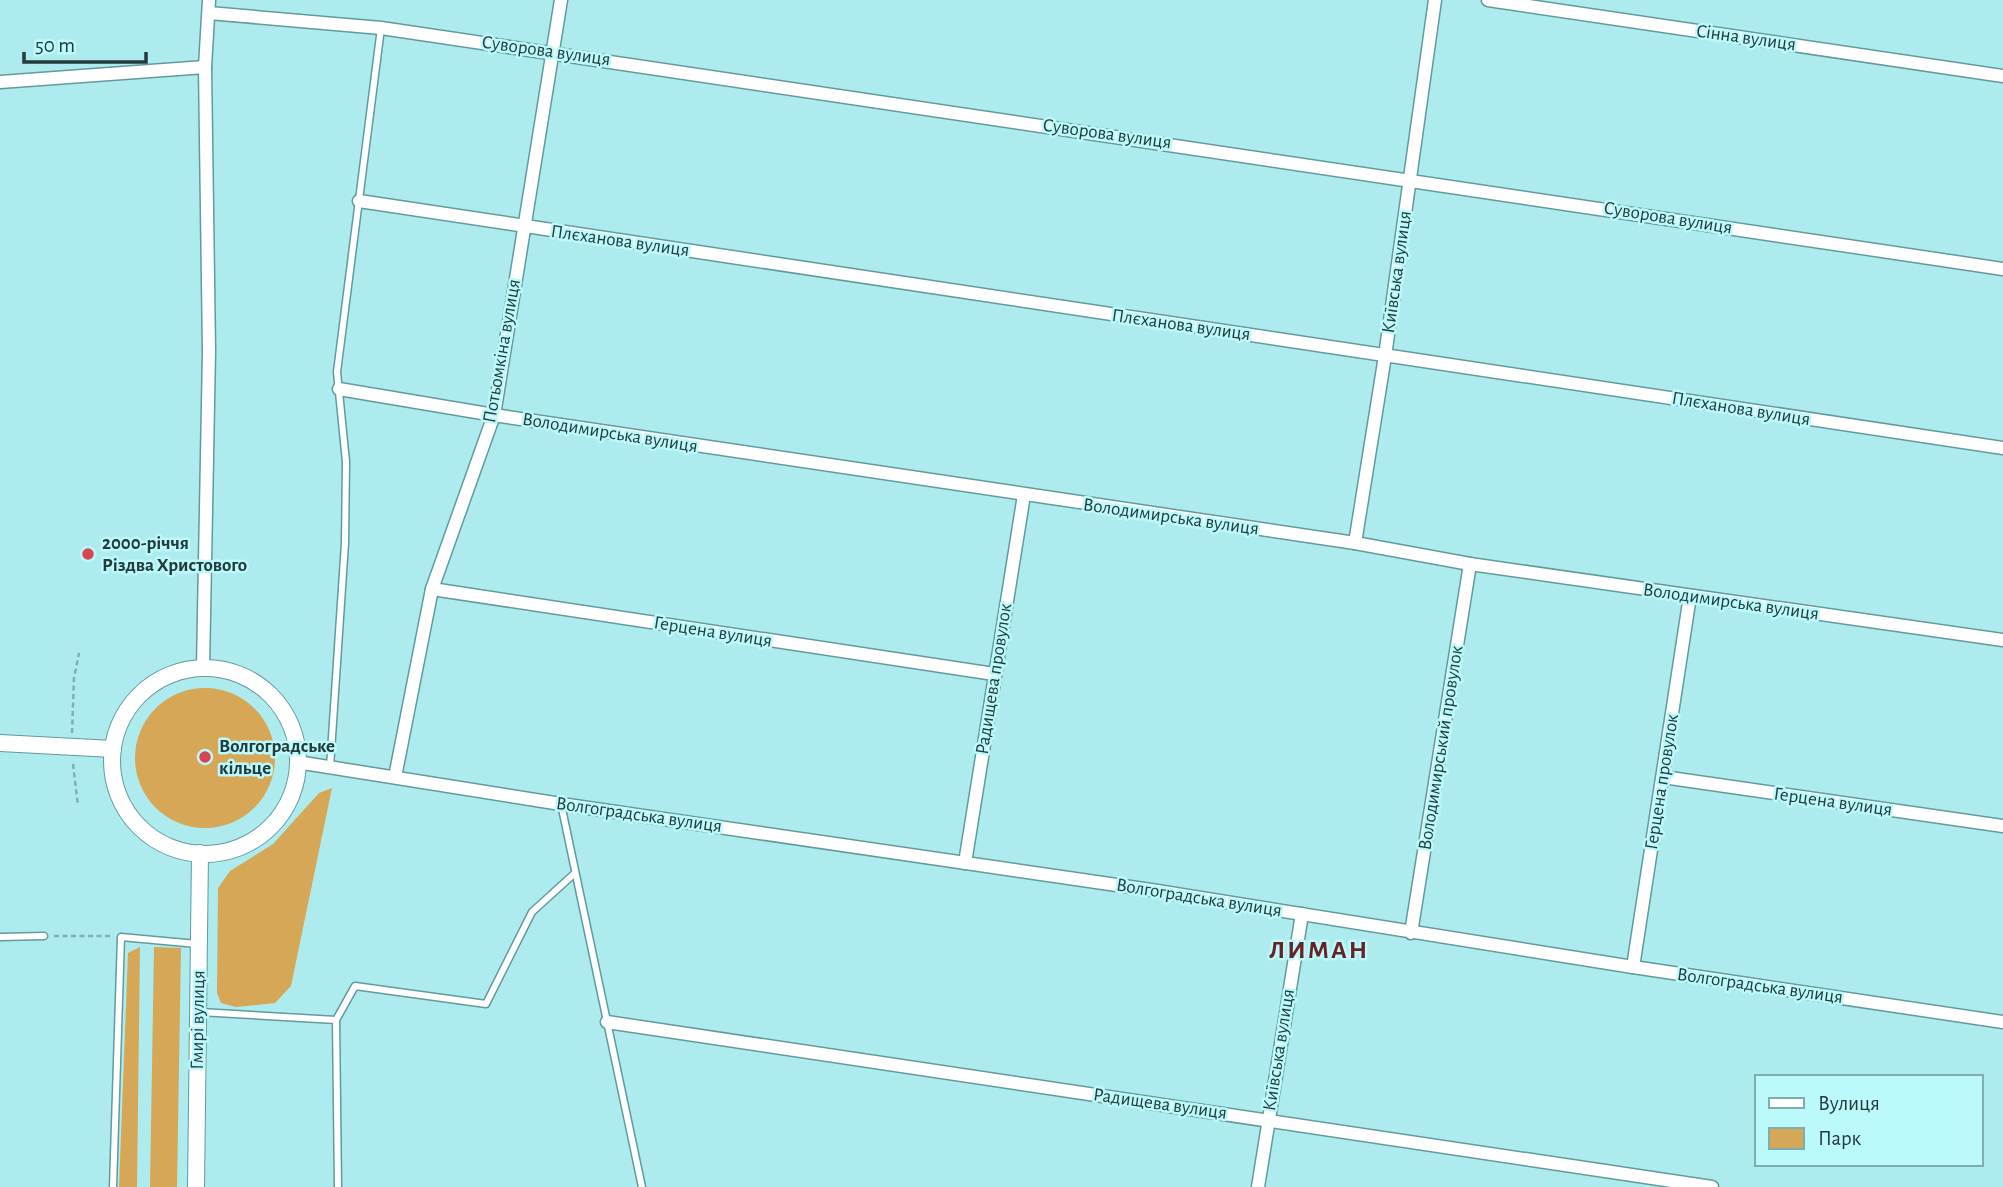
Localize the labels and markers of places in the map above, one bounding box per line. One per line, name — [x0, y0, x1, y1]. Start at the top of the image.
place label: 2000-річчя Різдва Христового — [102, 534, 247, 575]
marker: 2000-річчя Різдва Христового — [80, 546, 96, 562]
place label: Волгоградське кільце — [219, 737, 335, 778]
marker: Волгоградське кільце — [197, 749, 213, 765]

